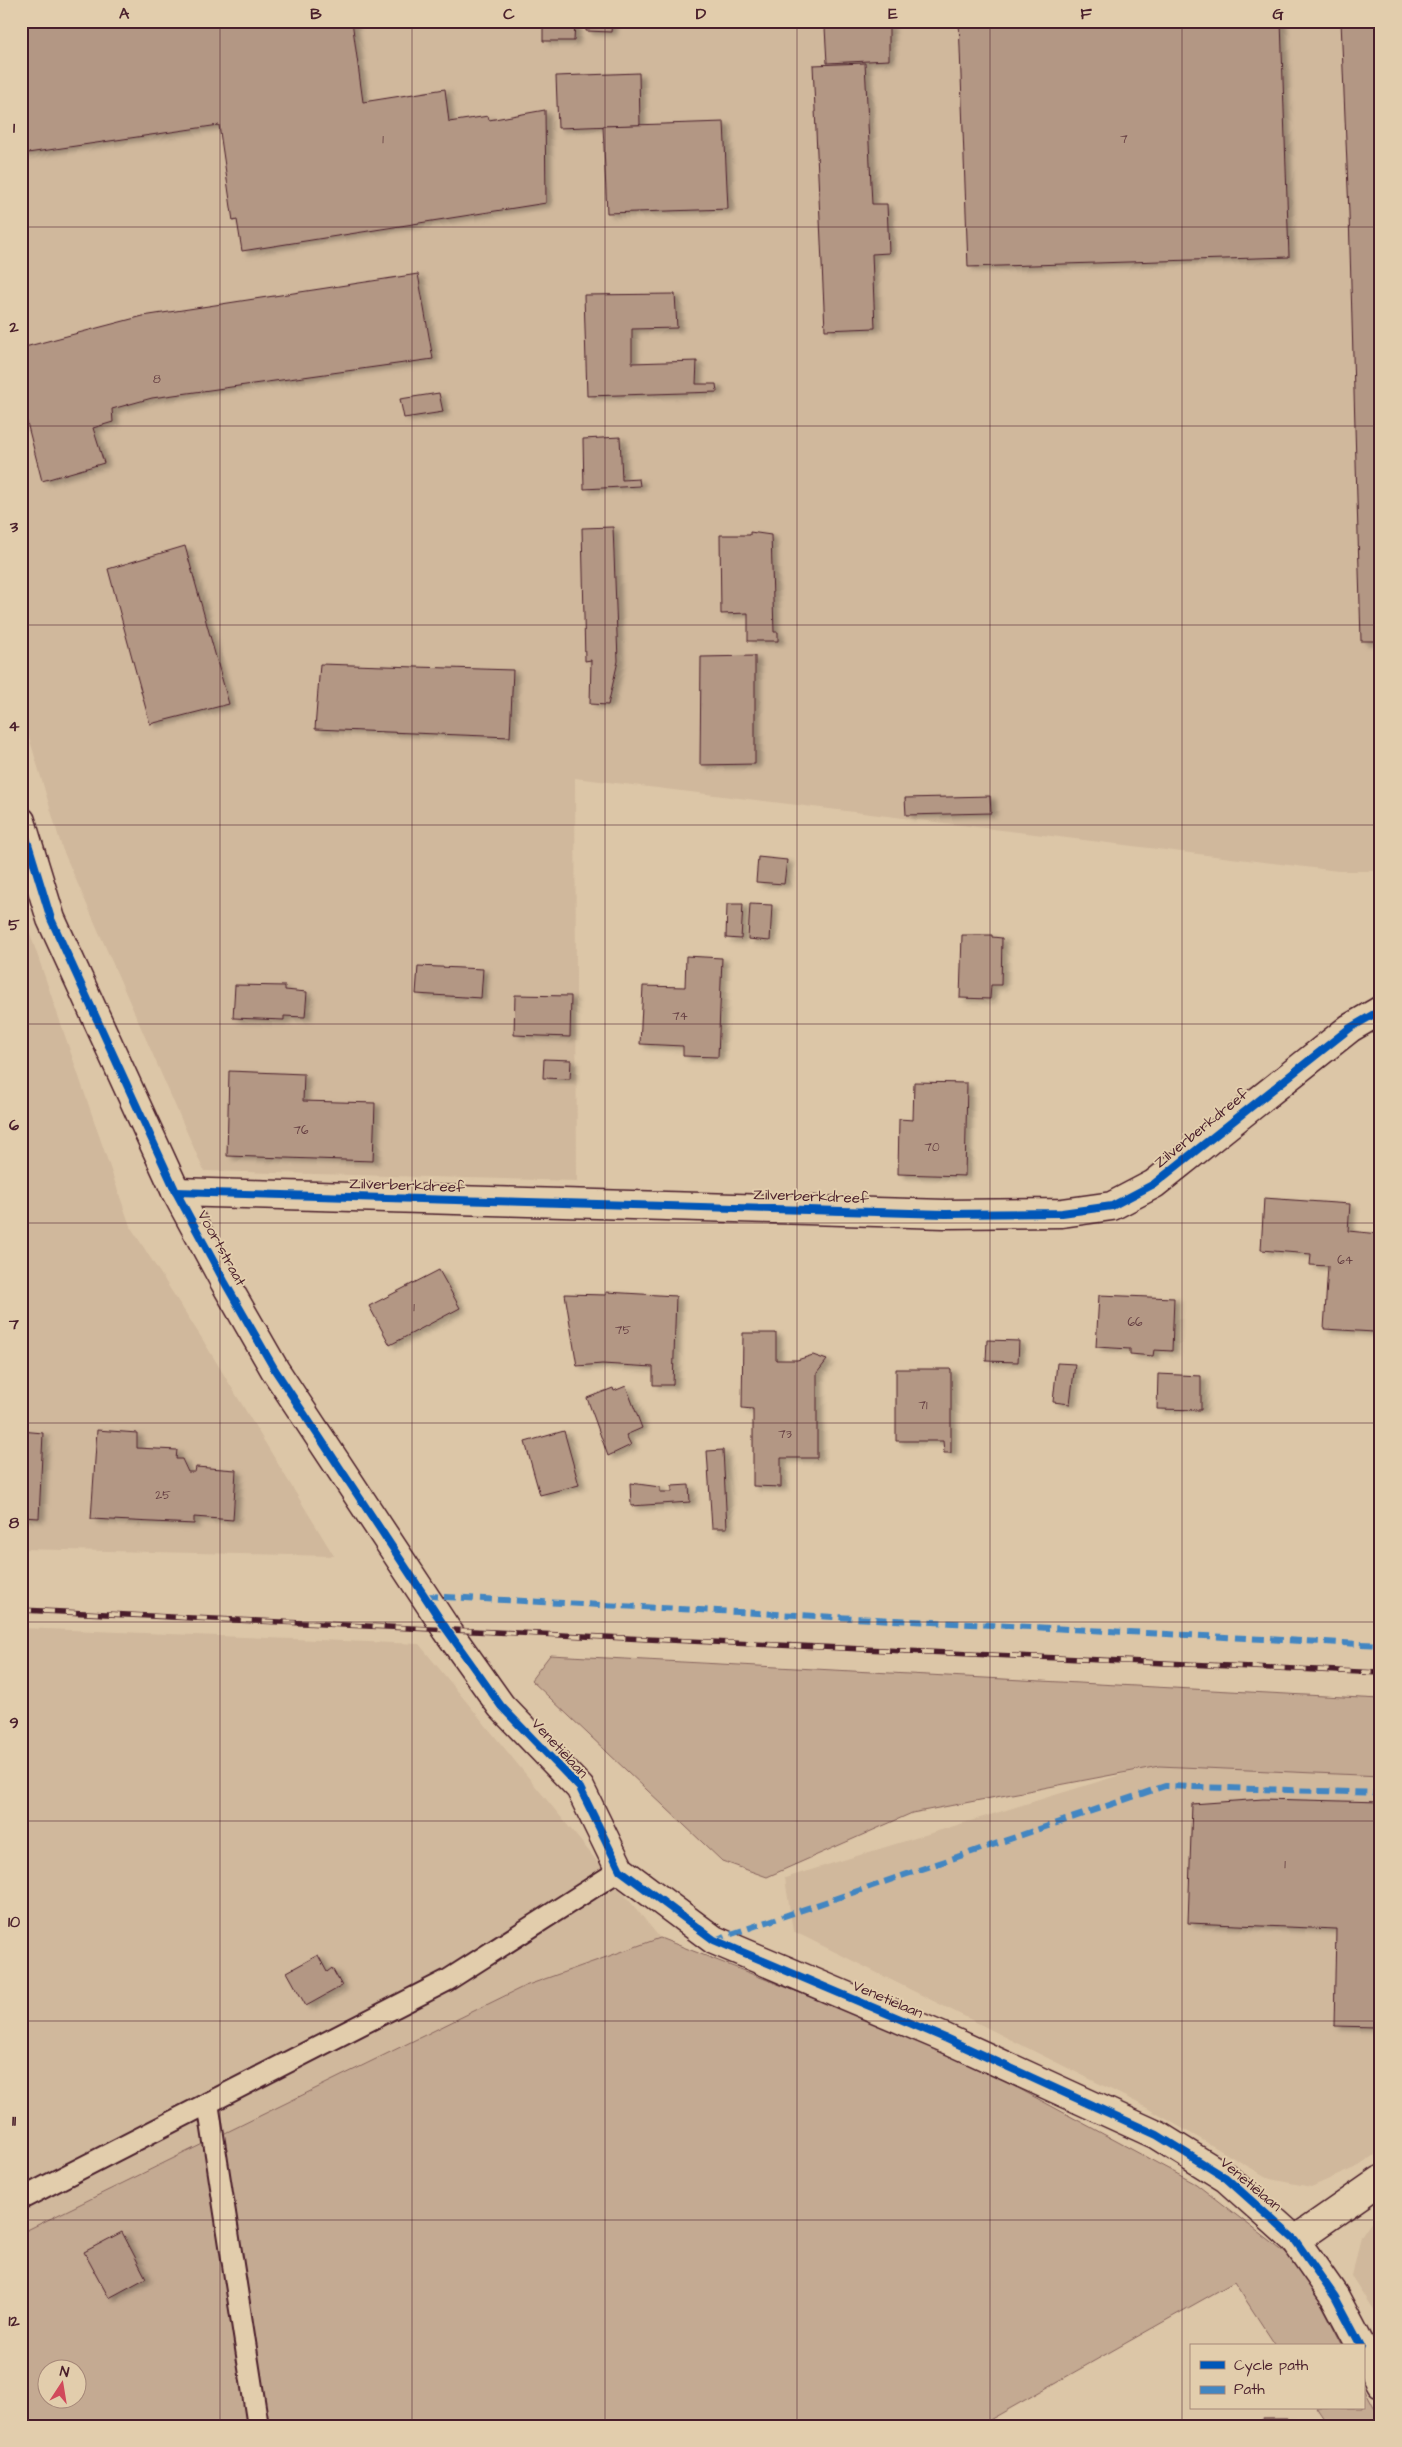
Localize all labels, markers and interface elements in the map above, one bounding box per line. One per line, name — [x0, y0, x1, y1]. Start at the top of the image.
text: A — [119, 3, 130, 25]
text: B — [310, 3, 322, 25]
text: C — [503, 3, 515, 25]
text: D — [696, 3, 707, 25]
text: E — [888, 3, 898, 25]
text: F — [1080, 3, 1092, 25]
text: G — [1272, 3, 1284, 25]
text: 1 — [13, 117, 16, 139]
house number: 1 — [382, 131, 384, 148]
house number: 7 — [1120, 131, 1128, 148]
text: 2 — [8, 316, 19, 338]
house number: 8 — [153, 371, 161, 388]
text: 3 — [9, 516, 19, 538]
text: 4 — [9, 715, 20, 737]
text: 5 — [8, 914, 20, 936]
house number: 74 — [672, 1008, 688, 1025]
street label: Zilverberkdreef — [1150, 1084, 1253, 1173]
text: 6 — [9, 1114, 19, 1136]
house number: 76 — [294, 1122, 309, 1139]
house number: 70 — [925, 1139, 940, 1156]
street label: Zilverberkdreef — [349, 1173, 465, 1198]
street label: Zilverberkdreef — [753, 1184, 869, 1209]
street label: Voortstraat — [192, 1206, 251, 1290]
house number: 64 — [1337, 1252, 1353, 1269]
house number: 1 — [413, 1299, 415, 1316]
text: 7 — [8, 1313, 19, 1335]
house number: 66 — [1127, 1314, 1143, 1331]
house number: 75 — [615, 1322, 631, 1339]
house number: 71 — [919, 1397, 928, 1414]
house number: 73 — [778, 1426, 792, 1443]
house number: 25 — [155, 1487, 171, 1504]
text: 8 — [9, 1512, 20, 1534]
text: 9 — [9, 1712, 19, 1734]
street label: Venetiëlaan — [526, 1714, 593, 1783]
house number: 1 — [1284, 1856, 1286, 1873]
text: 10 — [8, 1911, 20, 1933]
street label: Venetiëlaan — [849, 1975, 927, 2024]
text: 11 — [12, 2110, 17, 2132]
street label: Venetiëlaan — [1215, 2152, 1286, 2217]
text: 12 — [8, 2310, 20, 2332]
legend — [1190, 2344, 1364, 2410]
text: Cycle path — [1234, 2355, 1309, 2377]
north arrow — [38, 2360, 88, 2410]
text: N — [58, 2362, 71, 2383]
text: Path — [1234, 2379, 1265, 2400]

